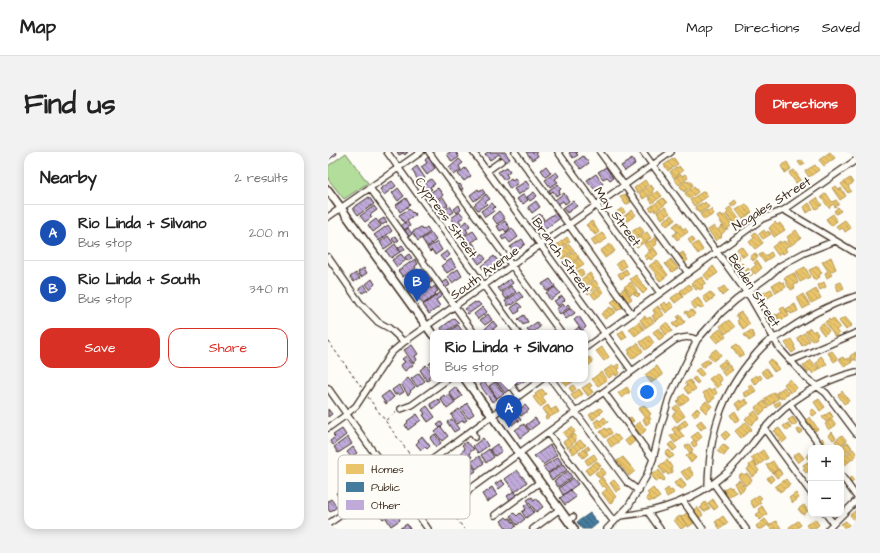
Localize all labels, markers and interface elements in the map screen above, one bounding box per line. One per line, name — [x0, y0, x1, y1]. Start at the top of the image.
text: Map — [20, 14, 56, 41]
text: Map — [686, 18, 713, 38]
text: Directions — [735, 18, 800, 38]
text: Saved — [822, 18, 860, 38]
button: Directions — [755, 84, 856, 124]
text: Find us — [24, 85, 115, 124]
text: Nearby — [40, 166, 97, 190]
text: 2 results — [234, 169, 288, 187]
street label: Nogales Street — [729, 172, 815, 236]
street label: Cypress Street — [410, 173, 482, 263]
street label: May Street — [589, 183, 645, 251]
text: Rio Linda + Silvano — [78, 213, 206, 234]
street label: Branch Street — [528, 214, 595, 298]
text: A — [49, 224, 57, 242]
text: 200 m — [249, 224, 288, 242]
text: Bus stop — [78, 234, 132, 252]
street label: South Avenue — [446, 242, 523, 304]
street label: Belden Street — [724, 250, 785, 331]
text: Rio Linda + South — [78, 269, 200, 290]
pin: B — [404, 269, 430, 302]
text: B — [48, 280, 58, 298]
text: 340 m — [249, 280, 288, 298]
text: Bus stop — [78, 290, 132, 308]
button: Save — [40, 328, 160, 368]
button: Share — [168, 328, 288, 368]
popup — [430, 330, 588, 382]
text: Rio Linda + Silvano — [445, 337, 573, 358]
text: Bus stop — [445, 358, 499, 376]
your location — [637, 382, 657, 402]
pin: A — [496, 395, 522, 428]
map controls — [808, 445, 844, 517]
button: + — [808, 445, 844, 481]
legend — [338, 455, 470, 519]
text: Homes — [371, 462, 404, 477]
text: Public — [371, 480, 400, 495]
button: − — [808, 481, 844, 517]
text: Other — [371, 498, 400, 513]

